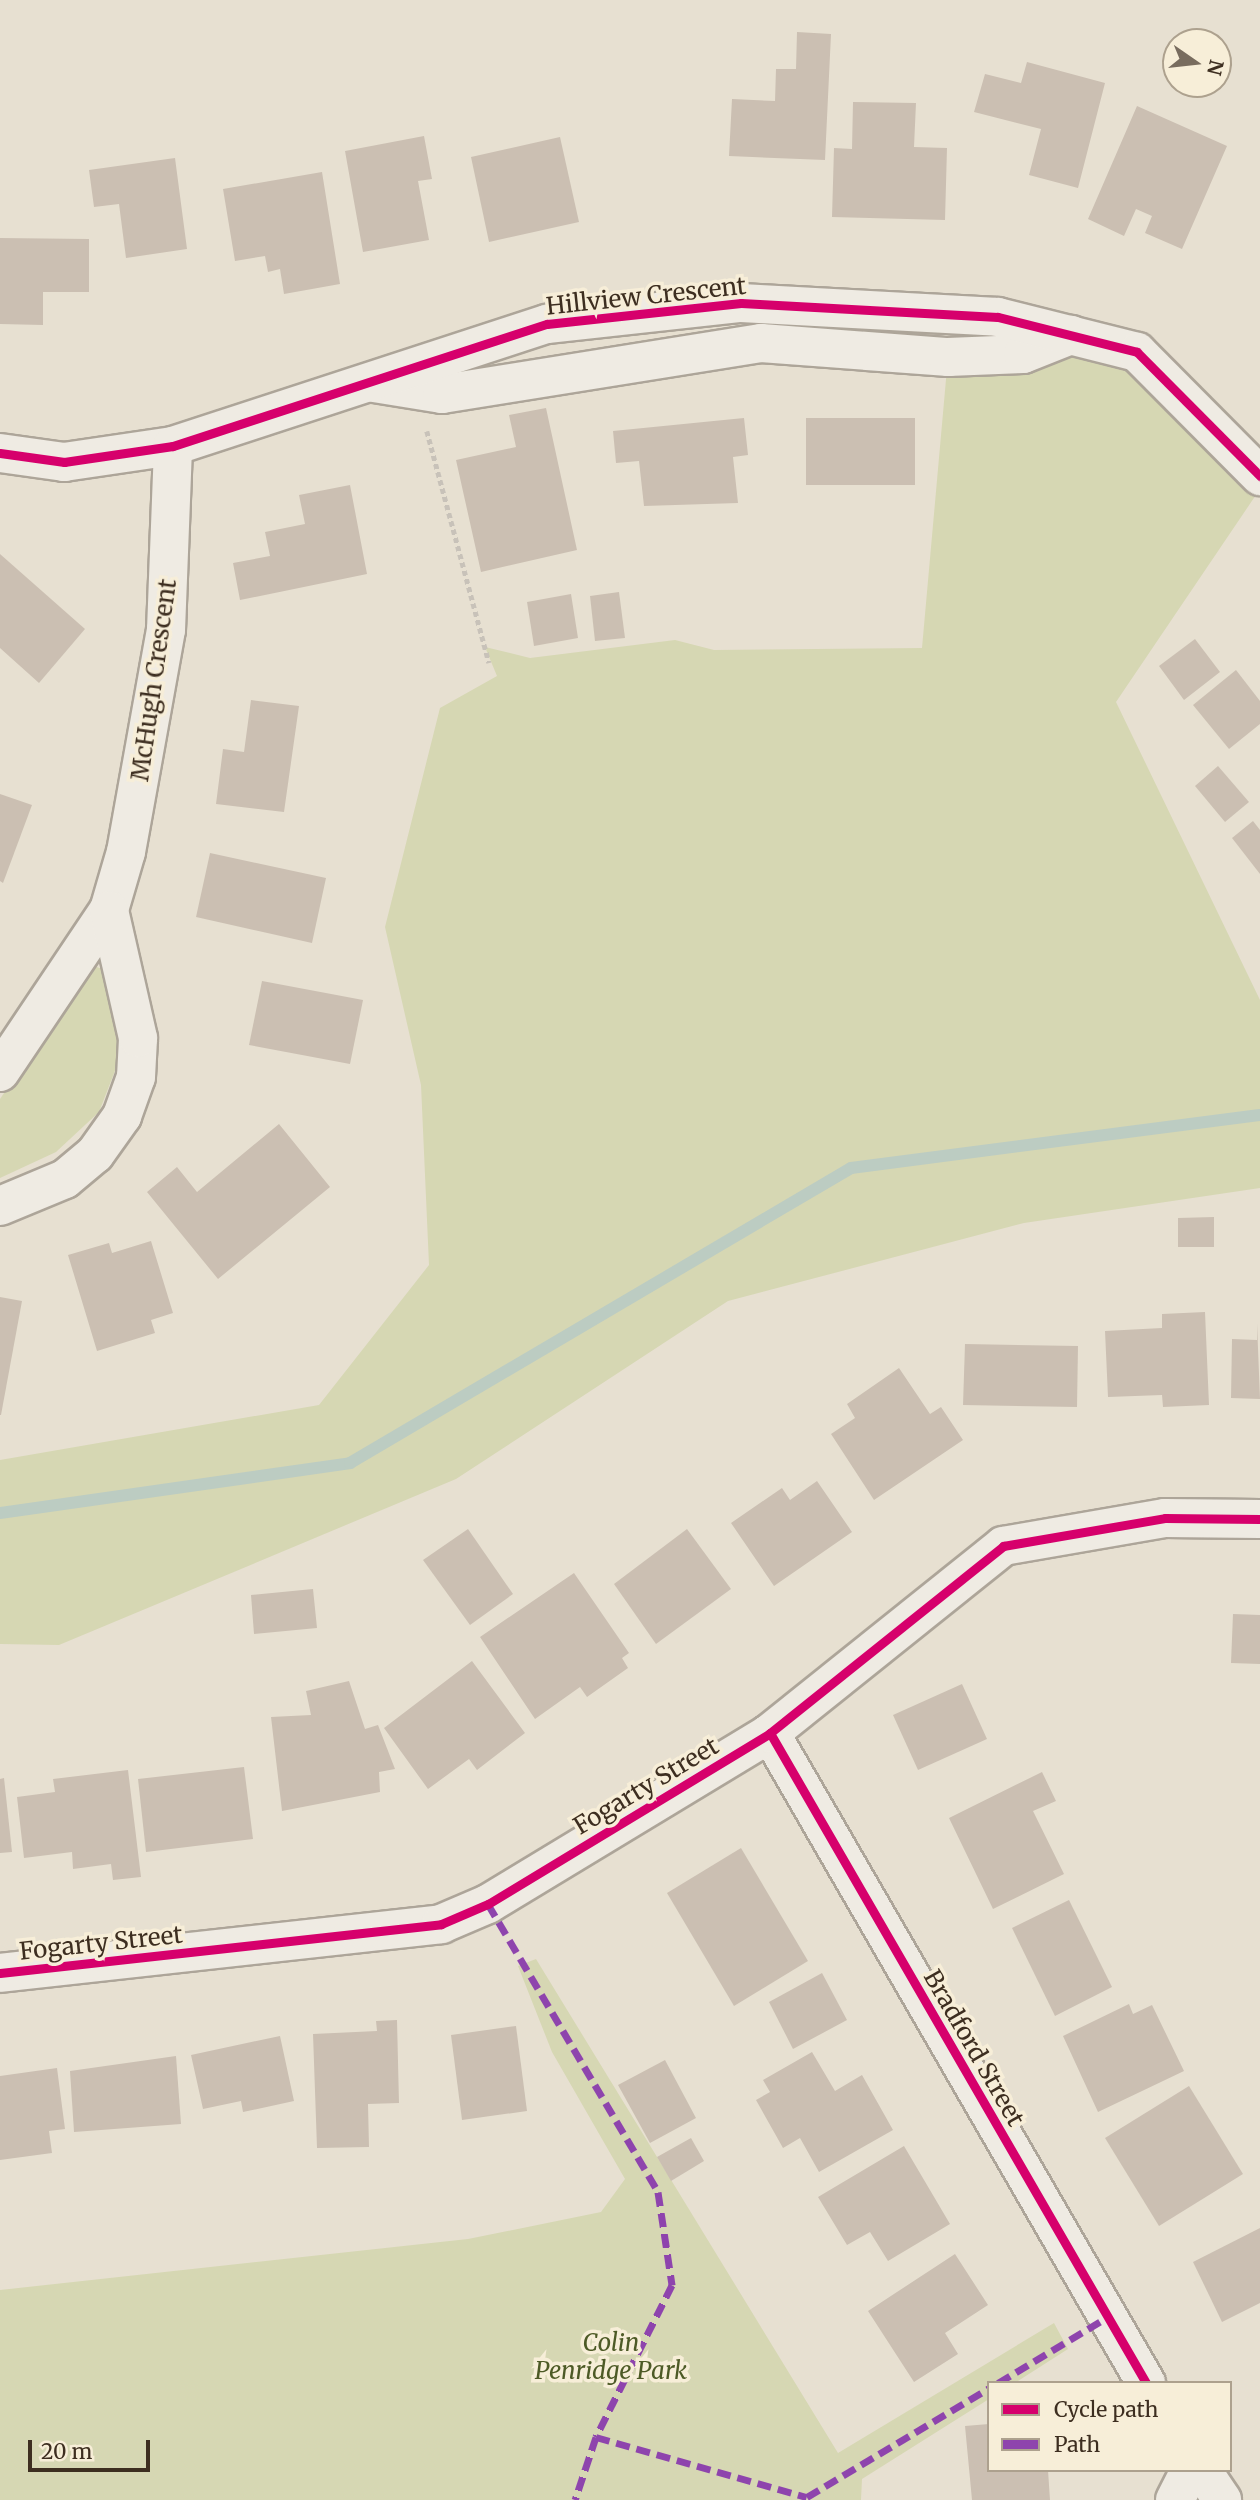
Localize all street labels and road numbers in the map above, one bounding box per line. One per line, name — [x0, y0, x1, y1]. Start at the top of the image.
street label: Hillview Crescent — [545, 271, 747, 321]
street label: McHugh Crescent — [126, 577, 182, 783]
street label: Fogarty Street — [568, 1731, 724, 1841]
street label: Fogarty Street — [18, 1920, 184, 1966]
street label: Bradford Street — [918, 1965, 1030, 2131]

